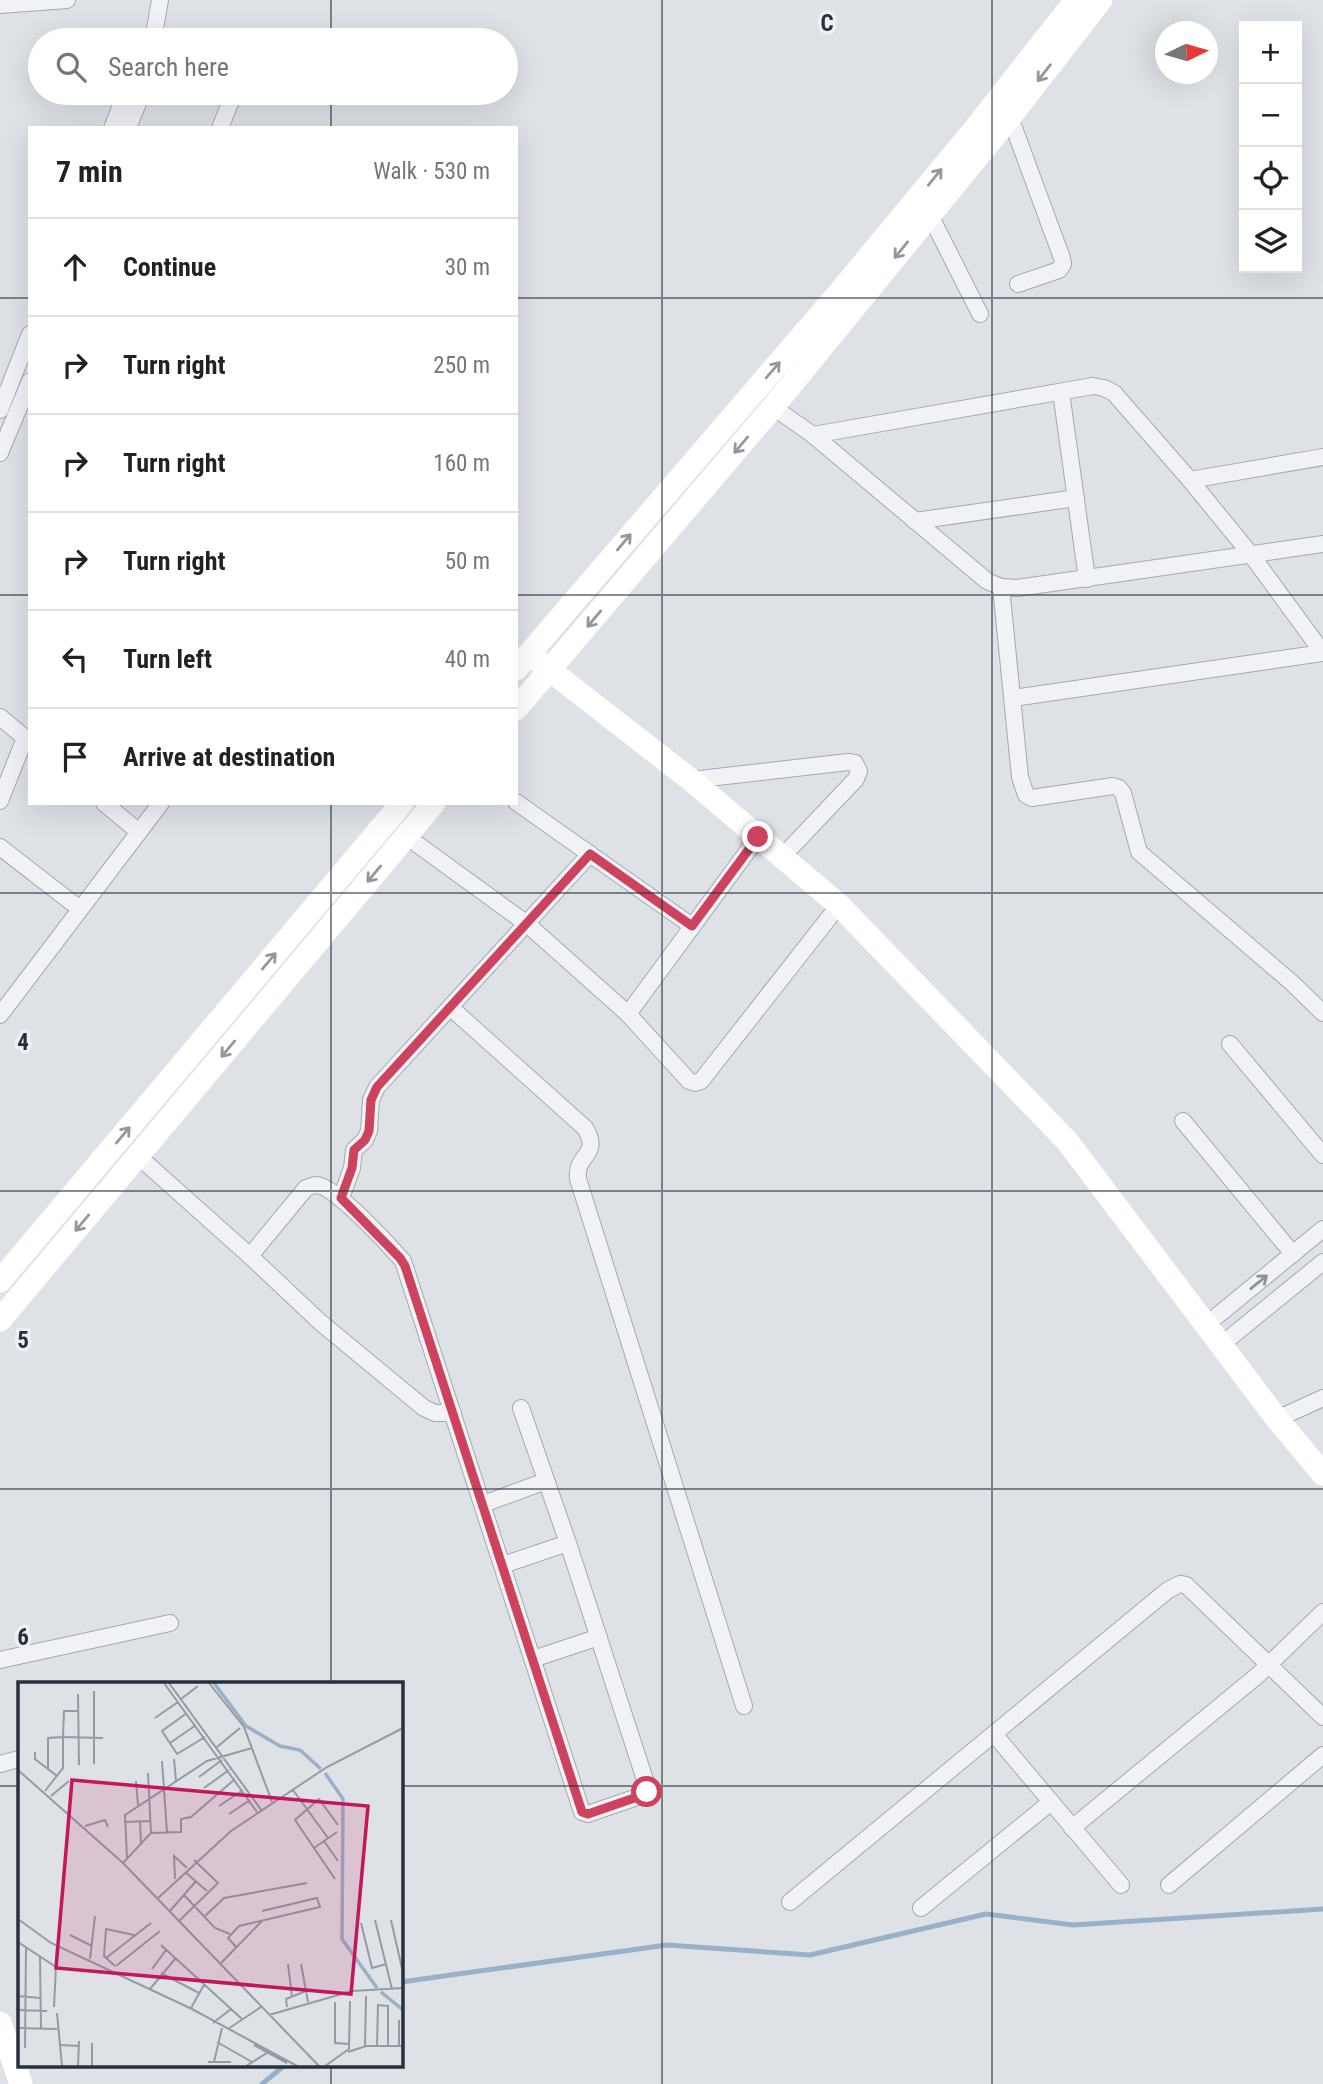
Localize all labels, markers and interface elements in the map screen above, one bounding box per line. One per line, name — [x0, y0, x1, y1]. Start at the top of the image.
text: C — [820, 10, 834, 37]
north arrow — [1155, 21, 1218, 84]
map controls — [1239, 21, 1302, 273]
button: + — [1239, 21, 1302, 84]
search box — [28, 28, 518, 105]
icon: search — [52, 48, 90, 86]
text: Search here — [108, 52, 229, 82]
one-way arrow — [1037, 64, 1052, 82]
button: − — [1239, 84, 1302, 147]
button: locate — [1239, 147, 1302, 210]
text: 7 min — [56, 154, 123, 189]
text: Walk · 530 m — [373, 158, 490, 185]
one-way arrow — [927, 169, 943, 187]
button: layers — [1239, 210, 1302, 273]
one-way arrow — [893, 241, 909, 259]
icon: ahead — [56, 248, 94, 286]
text: Continue — [123, 252, 216, 282]
text: 30 m — [445, 254, 490, 281]
icon: right — [56, 346, 94, 384]
text: Turn right — [123, 350, 225, 380]
text: 250 m — [433, 352, 490, 379]
one-way arrow — [765, 361, 781, 379]
one-way arrow — [733, 435, 749, 453]
icon: right — [56, 444, 94, 482]
text: Turn right — [123, 448, 225, 478]
text: 160 m — [433, 450, 490, 477]
one-way arrow — [616, 534, 632, 552]
icon: right — [56, 542, 94, 580]
text: Turn right — [123, 546, 225, 576]
text: 50 m — [445, 548, 490, 575]
one-way arrow — [586, 609, 602, 627]
icon: left — [56, 640, 94, 678]
text: Turn left — [123, 644, 212, 674]
text: 40 m — [445, 646, 490, 673]
icon: arrive — [56, 738, 94, 776]
text: Arrive at destination — [123, 742, 335, 772]
route end — [742, 821, 773, 852]
one-way arrow — [366, 865, 382, 883]
one-way arrow — [261, 952, 277, 970]
text: 4 — [17, 1029, 29, 1056]
one-way arrow — [220, 1039, 236, 1057]
one-way arrow — [115, 1126, 131, 1144]
one-way arrow — [74, 1213, 90, 1231]
one-way arrow — [1249, 1274, 1267, 1289]
text: 5 — [17, 1327, 29, 1354]
text: 6 — [17, 1624, 29, 1651]
inset map — [18, 1682, 402, 2066]
route start — [631, 1776, 662, 1807]

